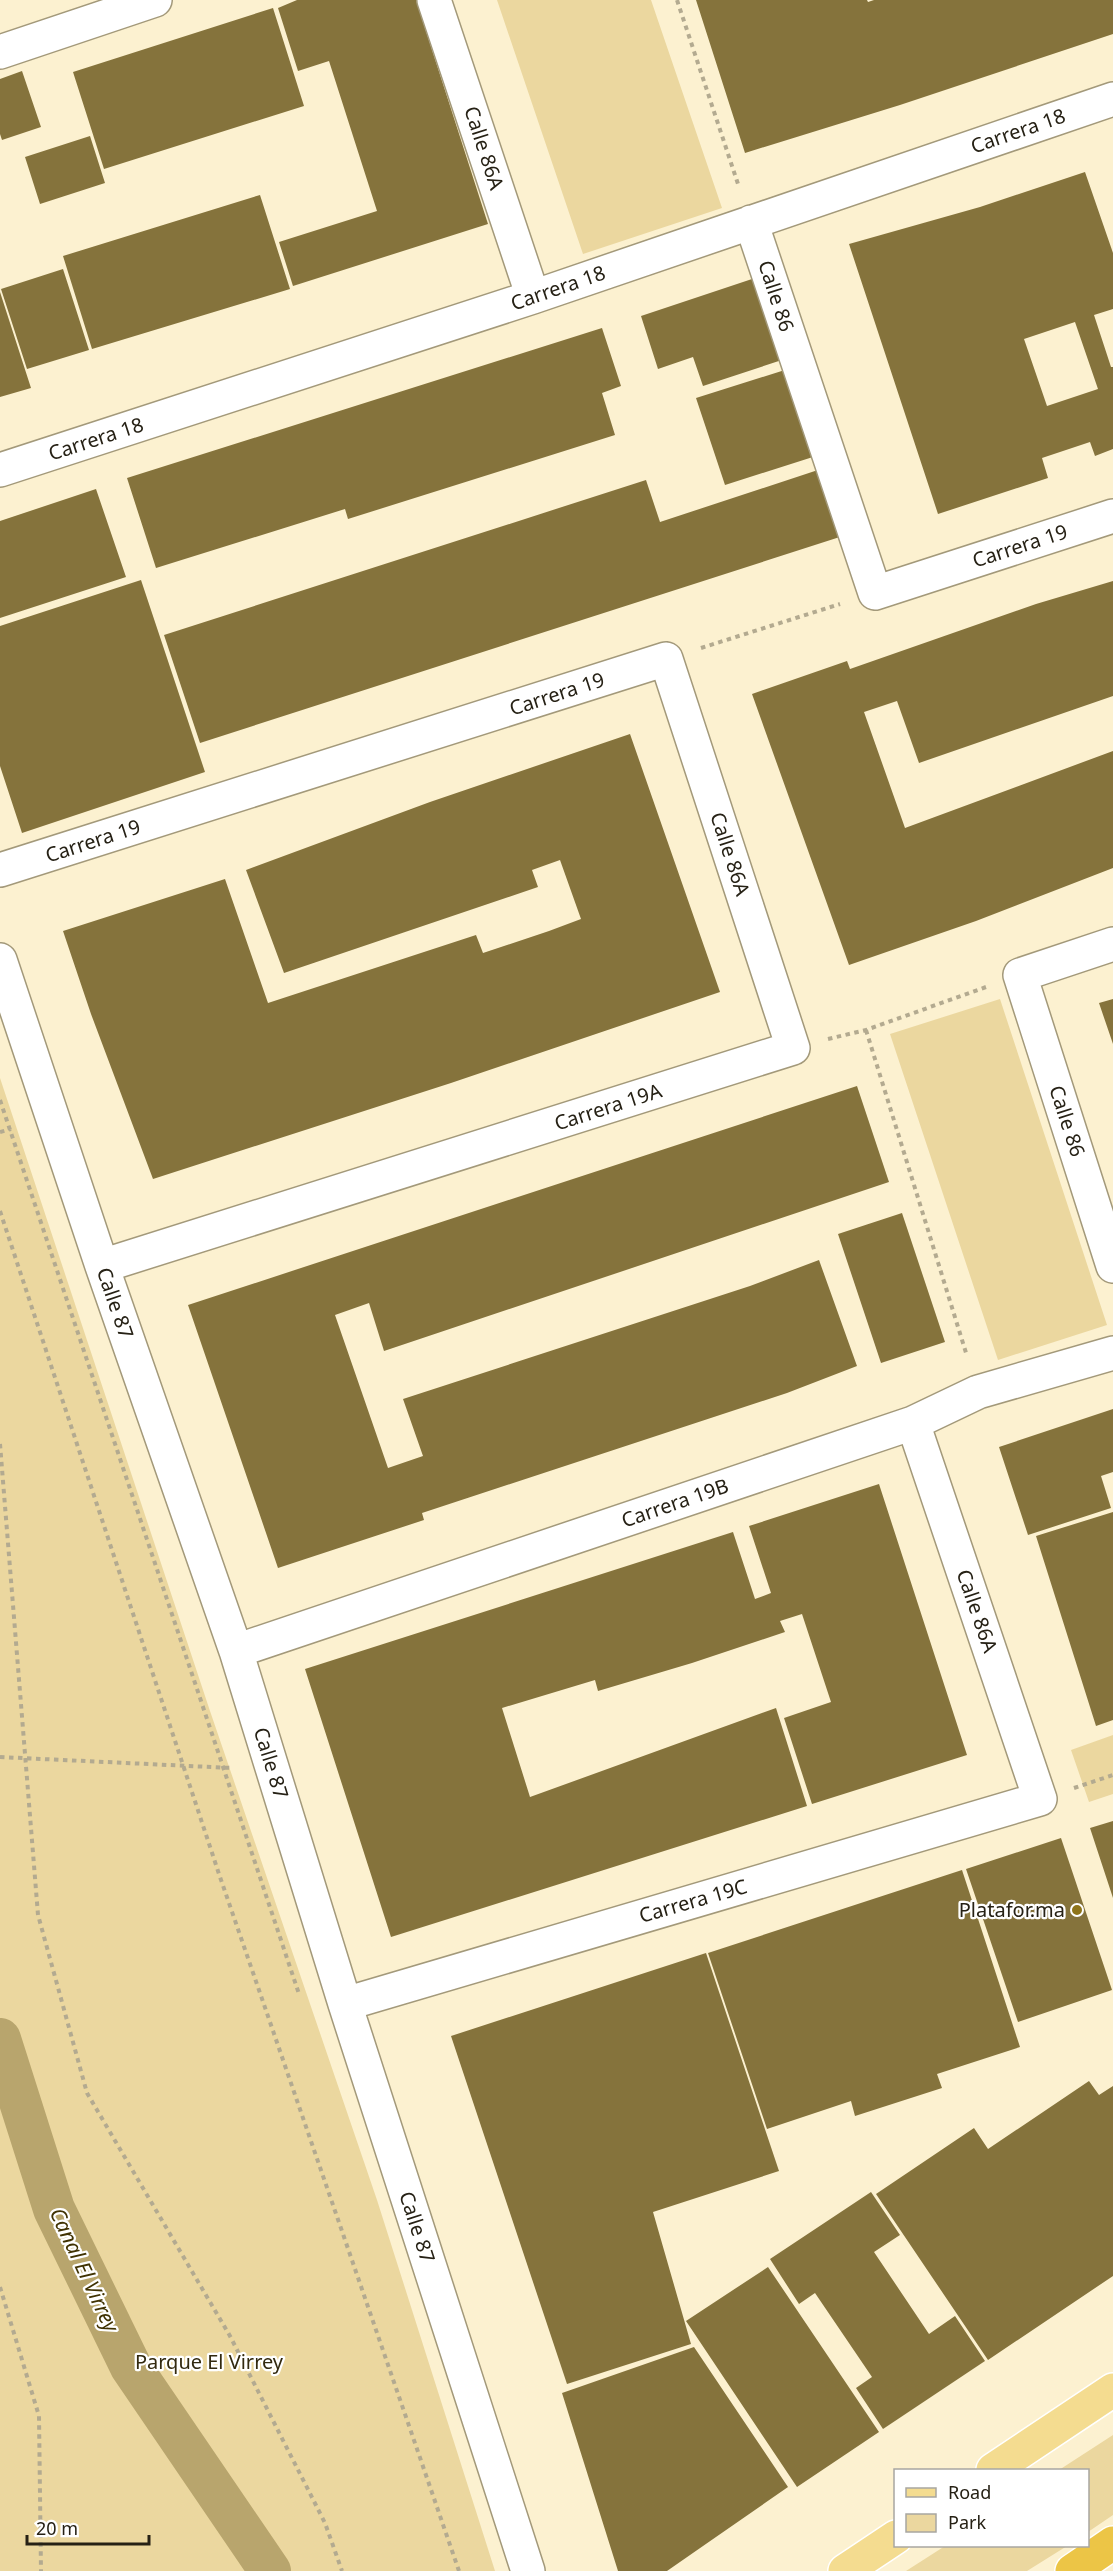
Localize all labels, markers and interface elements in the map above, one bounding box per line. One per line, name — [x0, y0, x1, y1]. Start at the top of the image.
street label: Carrera 18 — [967, 102, 1069, 159]
street label: Calle 86A — [458, 103, 511, 193]
street label: Calle 86 — [752, 257, 801, 335]
street label: Carrera 18 — [507, 259, 609, 316]
street label: Carrera 18 — [45, 410, 147, 467]
street label: Carrera 19 — [969, 517, 1071, 574]
street label: Carrera 19 — [506, 665, 608, 722]
street label: Calle 86A — [704, 809, 757, 899]
street label: Carrera 19 — [42, 812, 144, 869]
street label: Carrera 19A — [551, 1076, 665, 1137]
street label: Calle 86 — [1043, 1082, 1092, 1160]
street label: Calle 87 — [91, 1264, 140, 1342]
street label: Carrera 19B — [618, 1472, 732, 1533]
street label: Calle 86A — [951, 1566, 1004, 1656]
street label: Calle 87 — [248, 1724, 295, 1802]
street label: Carrera 19C — [636, 1872, 750, 1929]
place label: Platafor.ma — [959, 1896, 1065, 1923]
marker: Platafor.ma — [1070, 1903, 1084, 1917]
street label: Calle 87 — [393, 2188, 442, 2266]
water label: Canal El Virrey — [44, 2203, 126, 2337]
park label: Parque El Virrey — [135, 2348, 284, 2375]
legend — [894, 2469, 1089, 2547]
text: Road — [948, 2480, 991, 2504]
scale bar — [27, 2508, 148, 2546]
text: Park — [948, 2510, 986, 2534]
text: 20 m — [36, 2516, 78, 2540]

